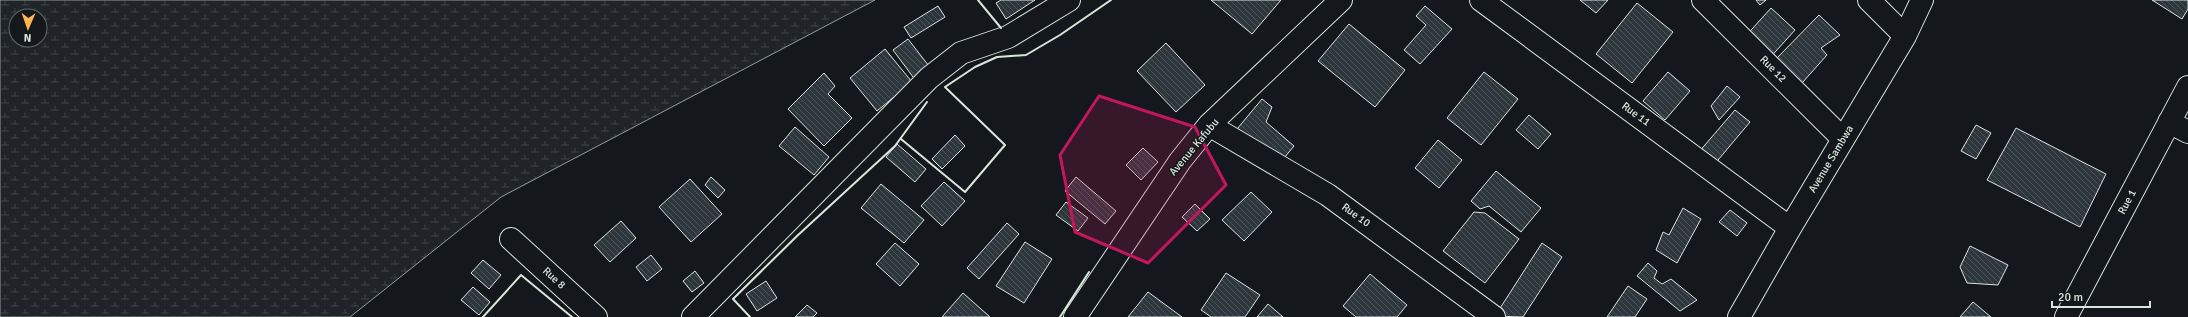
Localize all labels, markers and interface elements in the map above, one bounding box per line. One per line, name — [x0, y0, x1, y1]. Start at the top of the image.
north arrow — [8, 8, 48, 48]
text: N — [24, 31, 32, 44]
street label: Rue 12 — [1757, 53, 1789, 85]
street label: Rue 11 — [1619, 99, 1653, 129]
street label: Avenue Kafubu — [1166, 116, 1222, 178]
street label: Avenue Sambwa — [1806, 123, 1856, 195]
street label: Rue 1 — [2115, 187, 2139, 217]
street label: Rue 10 — [1339, 200, 1373, 230]
street label: Rue 8 — [540, 264, 568, 292]
scale bar — [2052, 283, 2150, 309]
text: 20 m — [2058, 290, 2083, 305]

